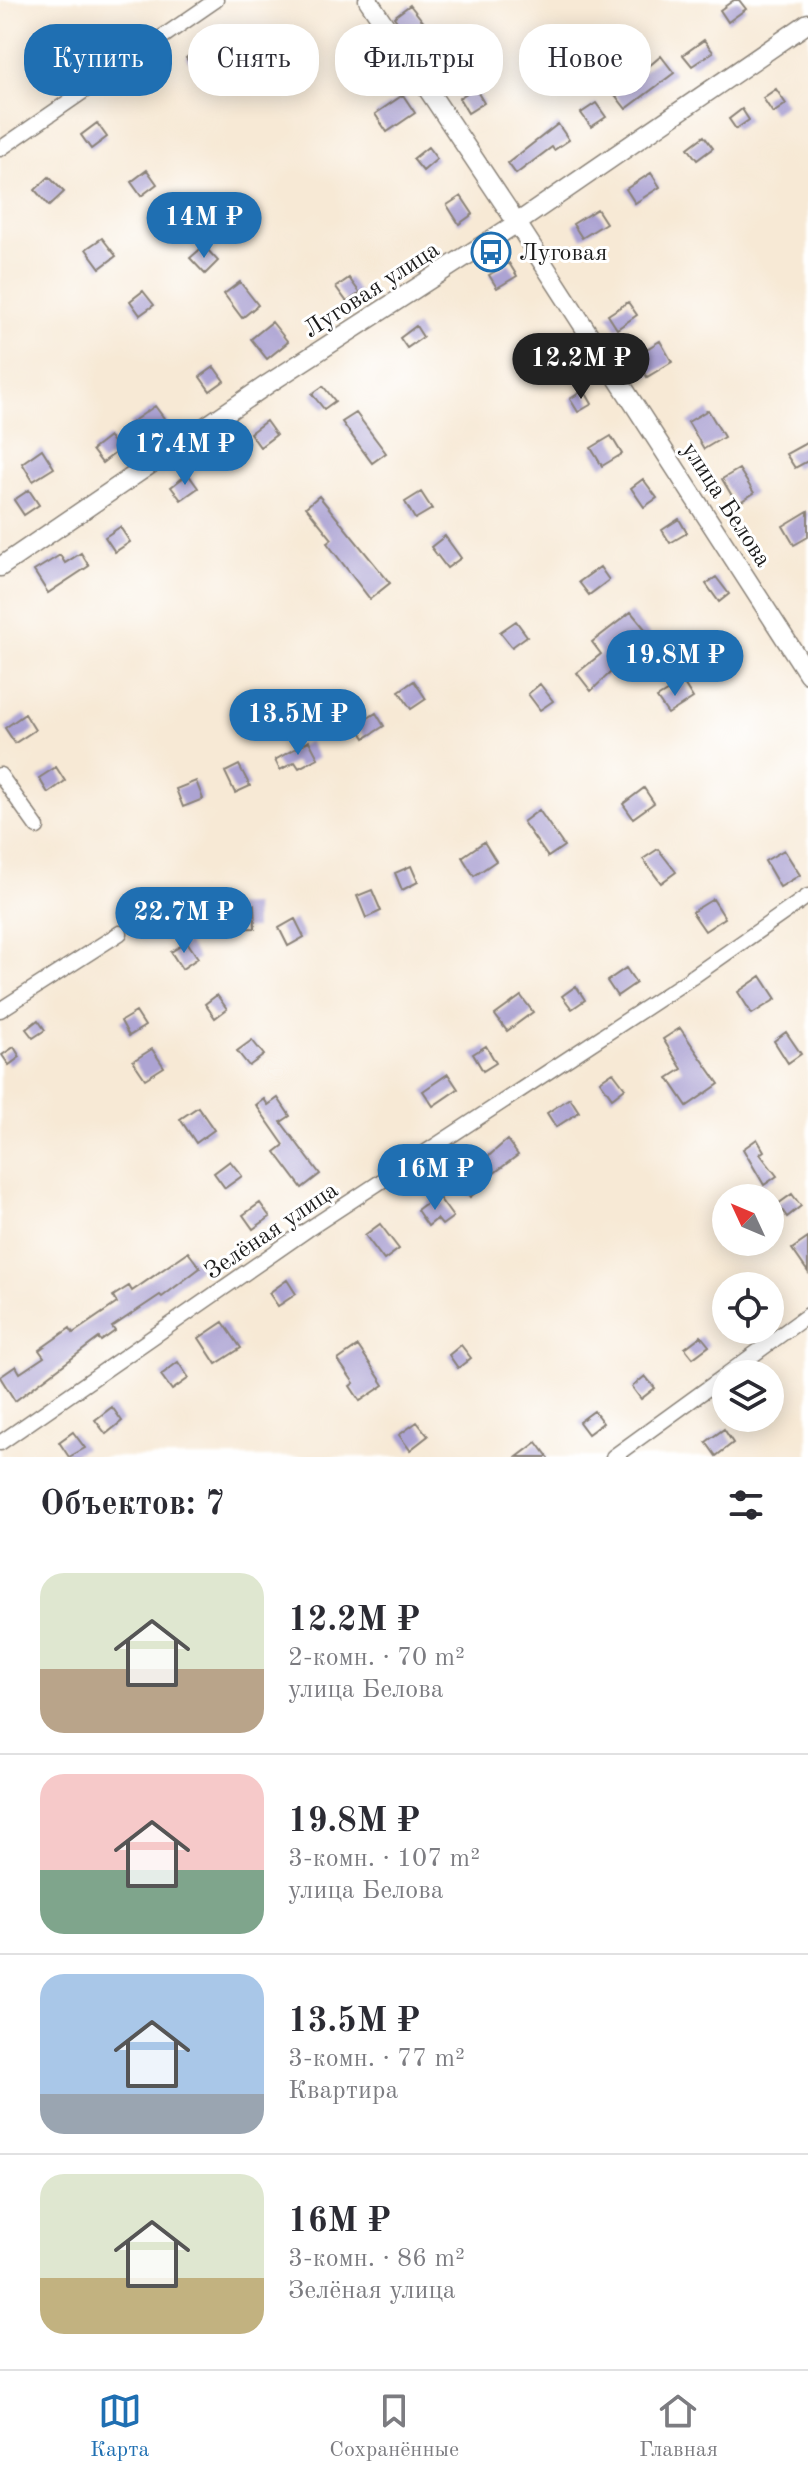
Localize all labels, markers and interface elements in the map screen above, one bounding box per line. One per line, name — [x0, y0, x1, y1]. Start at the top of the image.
chip: Купить — [24, 24, 172, 96]
chip: Снять — [188, 24, 319, 96]
chip: Фильтры — [335, 24, 503, 96]
chip: Новое — [519, 24, 651, 96]
pin: 14M ₽ — [148, 192, 260, 260]
text: 14M ₽ — [165, 205, 243, 231]
bus stop icon: Луговая — [470, 231, 512, 273]
street label: Луговая улица — [300, 238, 444, 343]
place label: Луговая — [519, 242, 607, 266]
pin: 12.2M ₽ — [507, 333, 655, 401]
text: 12.2M ₽ — [530, 346, 632, 372]
pin: 17.4M ₽ — [111, 419, 259, 487]
text: 17.4M ₽ — [134, 432, 236, 458]
street label: улица Белова — [676, 438, 775, 572]
pin: 19.8M ₽ — [601, 630, 749, 698]
text: 19.8M ₽ — [624, 643, 726, 669]
pin: 13.5M ₽ — [224, 689, 372, 757]
text: 13.5M ₽ — [247, 702, 349, 728]
pin: 22.7M ₽ — [110, 887, 258, 955]
text: 22.7M ₽ — [133, 900, 235, 926]
pin: 16M ₽ — [379, 1144, 491, 1212]
text: 16M ₽ — [396, 1157, 474, 1183]
street label: Зелёная улица — [201, 1178, 343, 1285]
north arrow — [712, 1184, 784, 1256]
map controls — [712, 1184, 784, 1432]
button: locate — [712, 1272, 784, 1344]
button: layers — [712, 1360, 784, 1432]
icon: filters — [724, 1483, 768, 1527]
text: Объектов: 7 — [40, 1488, 225, 1522]
text: 12.2M ₽ — [288, 1604, 420, 1638]
icon: home — [104, 1605, 200, 1701]
text: 2-комн. · 70 m² — [288, 1645, 465, 1671]
text: улица Белова — [288, 1677, 443, 1703]
text: 19.8M ₽ — [288, 1805, 420, 1839]
icon: home — [104, 1806, 200, 1902]
text: 3-комн. · 107 m² — [288, 1846, 480, 1872]
text: улица Белова — [288, 1878, 443, 1904]
text: 13.5M ₽ — [288, 2005, 420, 2039]
icon: home — [104, 2006, 200, 2102]
text: 3-комн. · 77 m² — [288, 2046, 465, 2072]
text: Квартира — [288, 2078, 398, 2104]
text: 16M ₽ — [288, 2205, 391, 2239]
icon: home — [104, 2206, 200, 2302]
text: 3-комн. · 86 m² — [288, 2246, 465, 2272]
text: Зелёная улица — [288, 2278, 456, 2304]
tab: Карта — [90, 2389, 149, 2464]
tab: Сохранённые — [329, 2389, 459, 2464]
tab: Главная — [639, 2389, 718, 2464]

